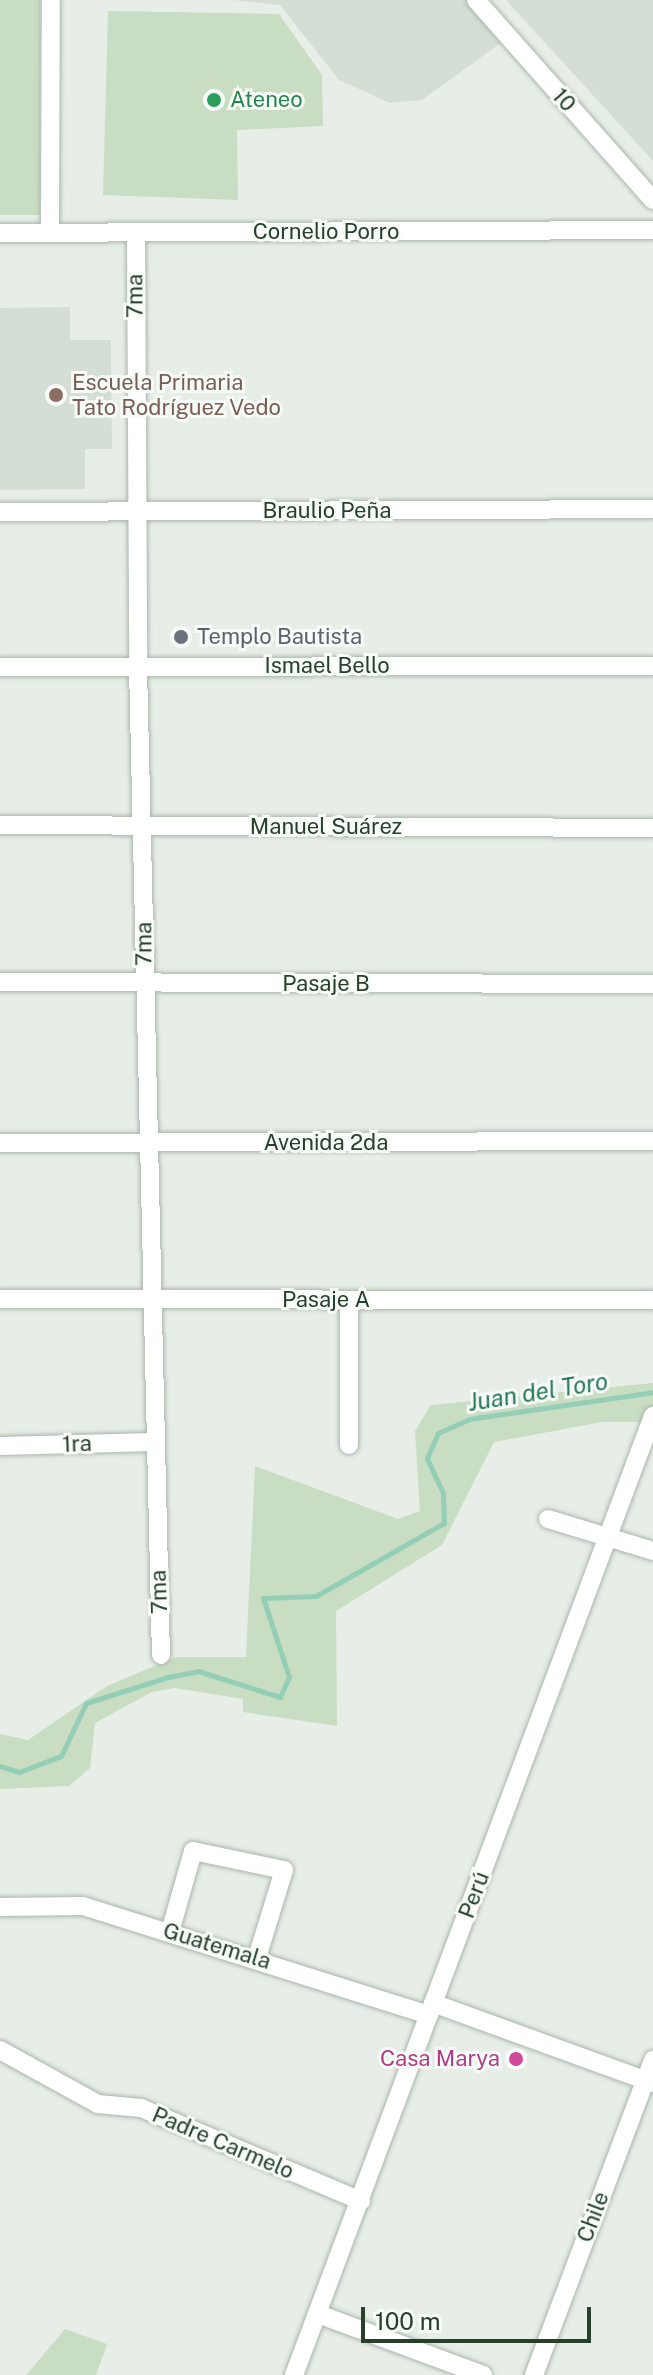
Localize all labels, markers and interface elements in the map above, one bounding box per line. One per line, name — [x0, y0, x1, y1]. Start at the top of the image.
street label: 10 — [547, 83, 581, 117]
place label: Ateneo — [230, 87, 303, 113]
marker: Ateneo — [205, 91, 223, 109]
street label: Cornelio Porro — [253, 219, 399, 245]
street label: 7ma — [122, 274, 148, 318]
place label: Escuela Primaria Tato Rodríguez Vedo — [72, 369, 282, 420]
marker: Escuela Primaria Tato Rodríguez Vedo — [47, 386, 65, 404]
street label: Braulio Peña — [263, 498, 391, 524]
place label: Templo Bautista — [197, 624, 362, 650]
marker: Templo Bautista — [172, 628, 190, 646]
street label: Ismael Bello — [264, 653, 390, 679]
street label: Manuel Suárez — [250, 814, 402, 840]
street label: 7ma — [131, 922, 157, 966]
street label: Pasaje B — [282, 971, 370, 997]
street label: Avenida 2da — [264, 1130, 388, 1156]
street label: Pasaje A — [282, 1287, 370, 1313]
water label: Juan del Toro — [466, 1367, 610, 1417]
street label: 1ra — [62, 1430, 92, 1458]
street label: 7ma — [145, 1569, 173, 1615]
street label: Perú — [453, 1868, 495, 1922]
street label: Guatemala — [160, 1917, 274, 1975]
place label: Casa Marya — [380, 2046, 500, 2072]
marker: Casa Marya — [507, 2050, 525, 2068]
street label: Padre Carmelo — [148, 2101, 298, 2185]
street label: Chile — [571, 2188, 615, 2246]
scale bar — [365, 2291, 595, 2341]
text: 100 m — [375, 2307, 441, 2335]

